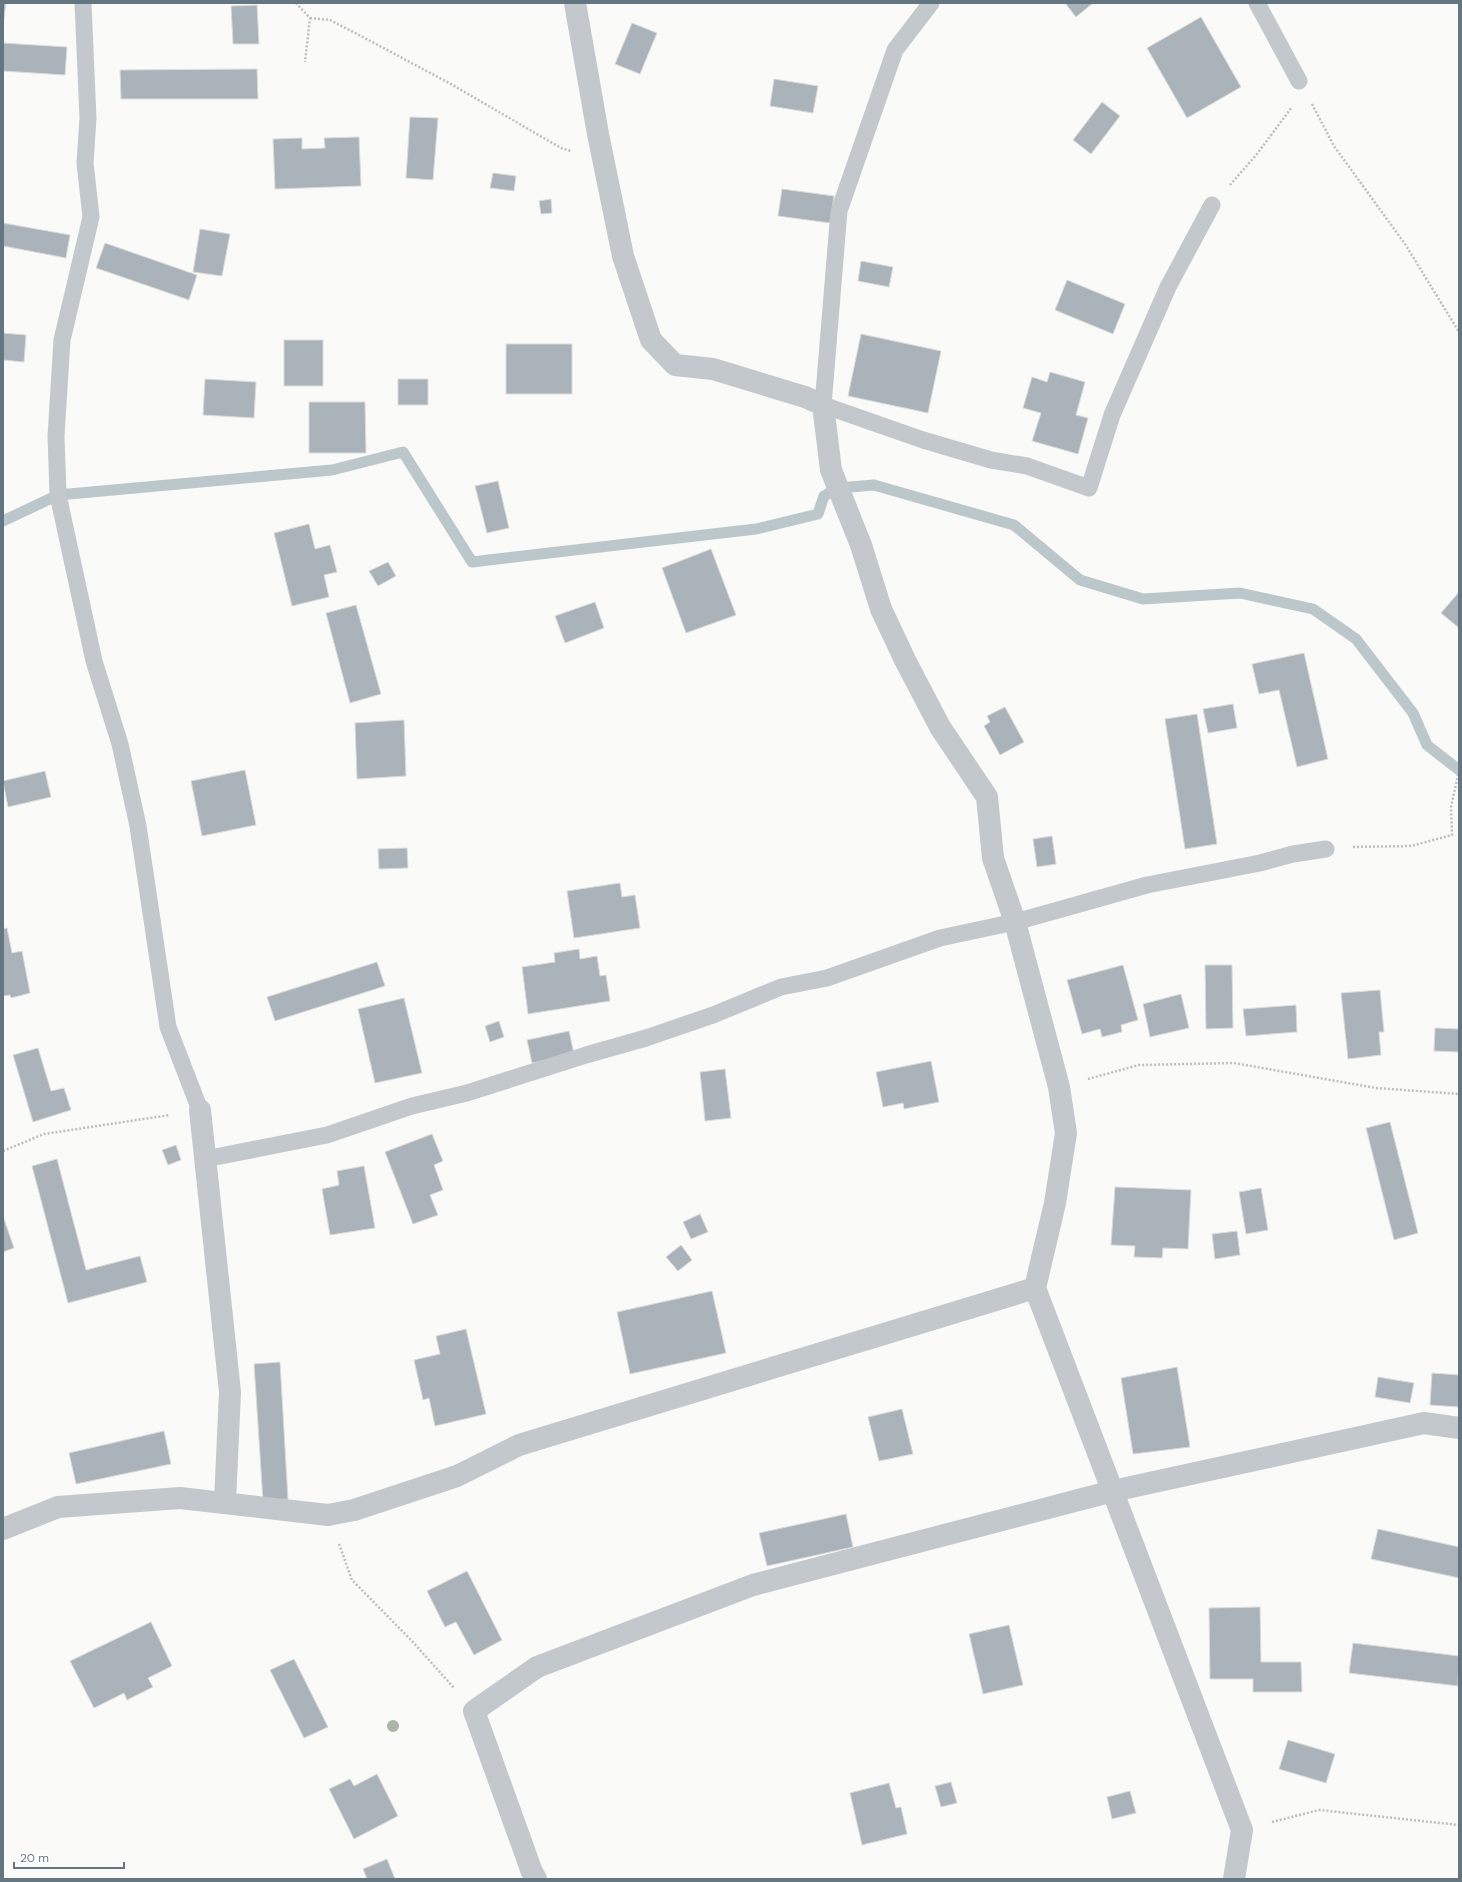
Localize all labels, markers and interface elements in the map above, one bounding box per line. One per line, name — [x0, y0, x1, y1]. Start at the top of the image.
scale bar — [14, 1844, 124, 1870]
text: 20 m — [20, 1850, 49, 1866]

